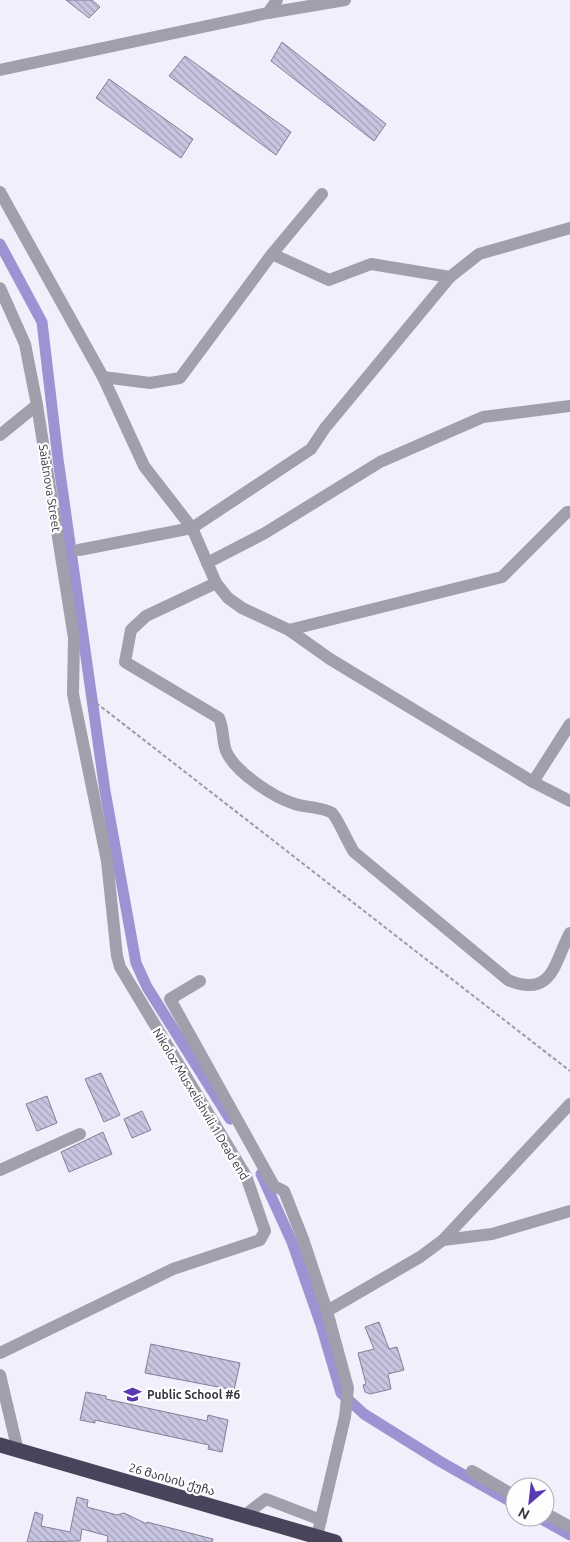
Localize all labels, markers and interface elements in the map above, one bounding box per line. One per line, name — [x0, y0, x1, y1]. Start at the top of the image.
street label: Saiatnova Street — [37, 443, 63, 533]
street label: Nikoloz Musxelishvili 1 Dead end — [151, 1026, 251, 1182]
school or university icon: Public School #6 — [123, 1384, 143, 1404]
place label: Public School #6 — [147, 1388, 240, 1401]
street label: 26 მაისის ქუჩა — [127, 1460, 217, 1499]
north arrow — [505, 1477, 555, 1527]
text: N — [516, 1504, 532, 1523]

